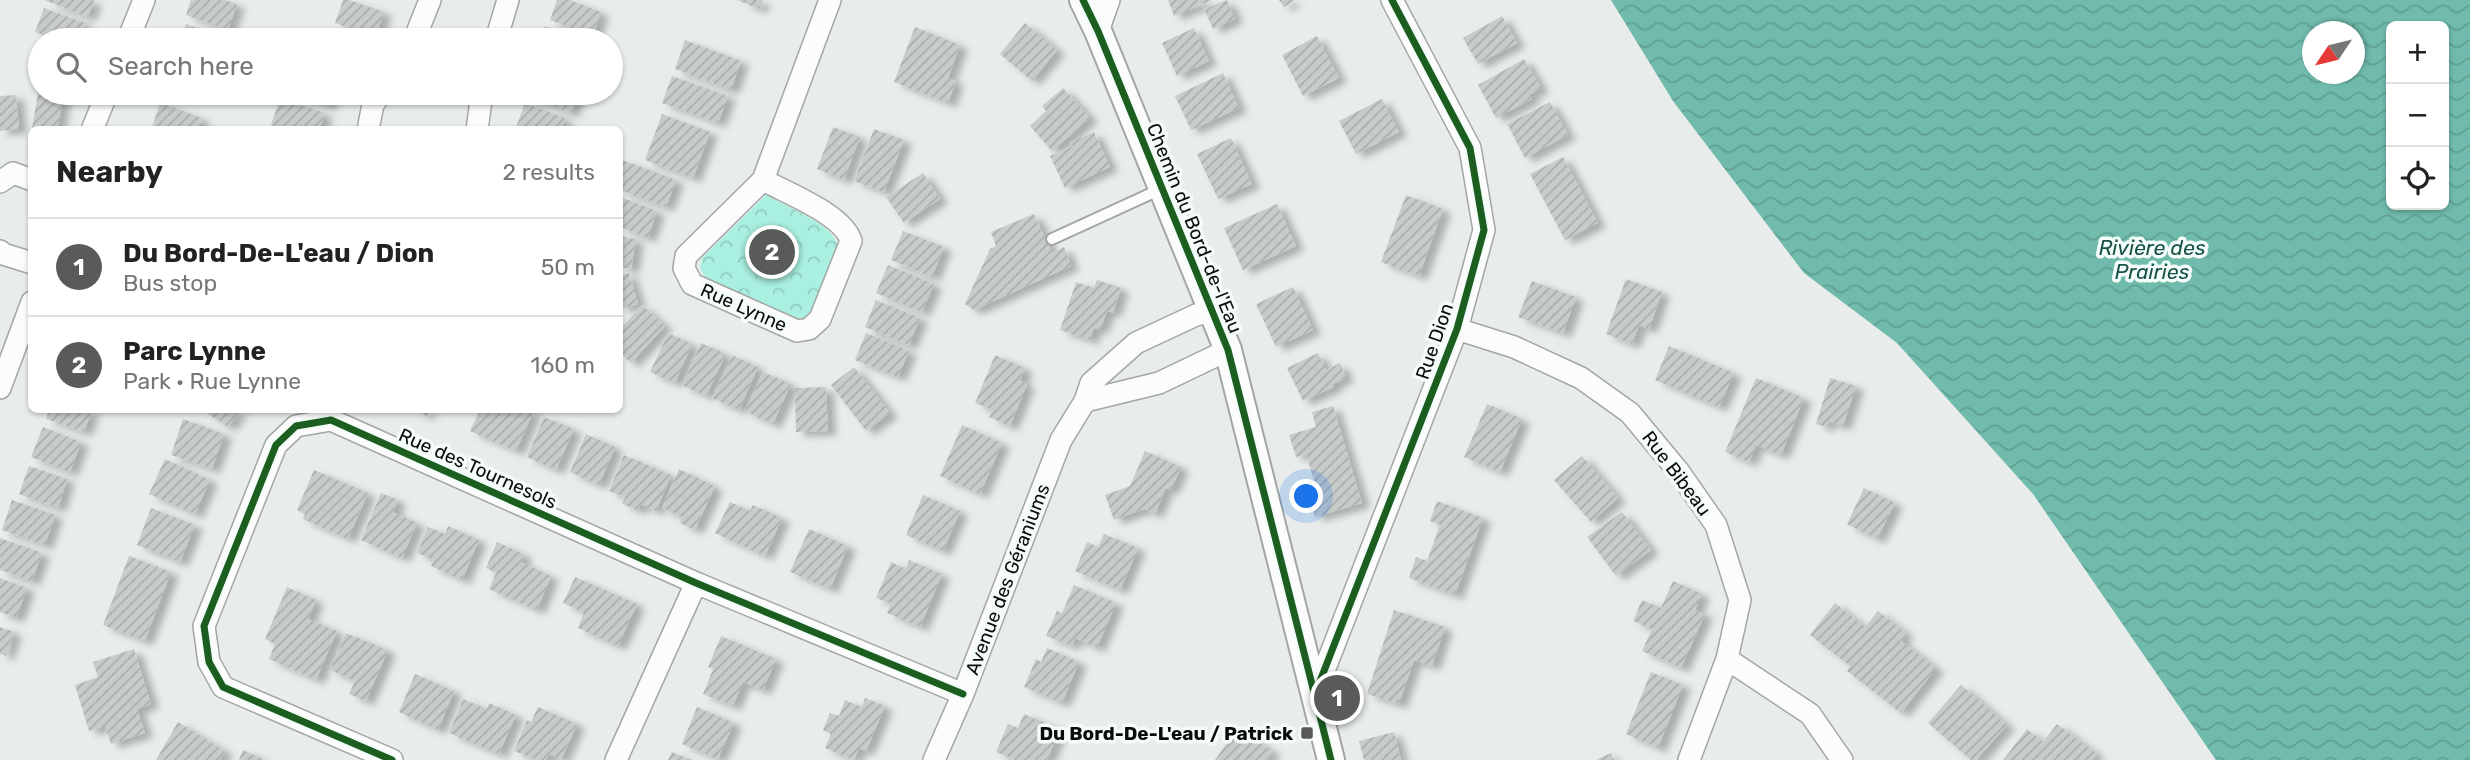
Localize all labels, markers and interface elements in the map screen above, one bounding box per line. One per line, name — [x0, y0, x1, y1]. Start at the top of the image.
north arrow — [2302, 21, 2365, 84]
map controls — [2386, 21, 2449, 210]
button: + — [2386, 21, 2449, 84]
search box — [28, 28, 623, 105]
icon: search — [52, 48, 90, 86]
text: Search here — [108, 51, 254, 82]
button: − — [2386, 84, 2449, 147]
street label: Chemin du Bord-de-l'Eau — [1142, 120, 1247, 337]
button: locate — [2386, 147, 2449, 210]
text: Nearby — [56, 154, 163, 190]
text: 2 results — [503, 158, 595, 186]
pin: 2 — [749, 226, 795, 278]
water label: Rivière des Prairies — [2098, 235, 2206, 284]
text: Du Bord-De-L'eau / Dion — [123, 238, 434, 269]
text: 1 — [73, 253, 85, 281]
text: 50 m — [541, 253, 595, 281]
text: Bus stop — [123, 269, 217, 297]
street label: Rue Lynne — [697, 278, 791, 337]
street label: Rue Dion — [1411, 300, 1458, 382]
text: Parc Lynne — [123, 336, 266, 367]
text: 2 — [72, 351, 86, 379]
text: 160 m — [531, 351, 595, 379]
text: Park · Rue Lynne — [123, 367, 301, 395]
street label: Rue des Tournesols — [395, 423, 560, 514]
street label: Rue Bibeau — [1637, 426, 1716, 520]
your location — [1289, 479, 1323, 513]
street label: Avenue des Géraniums — [960, 480, 1055, 678]
pin: 1 — [1314, 672, 1360, 724]
place label: Du Bord-De-L'eau / Patrick — [1039, 722, 1293, 745]
marker: Du Bord-De-L'eau / Patrick — [1299, 725, 1315, 741]

